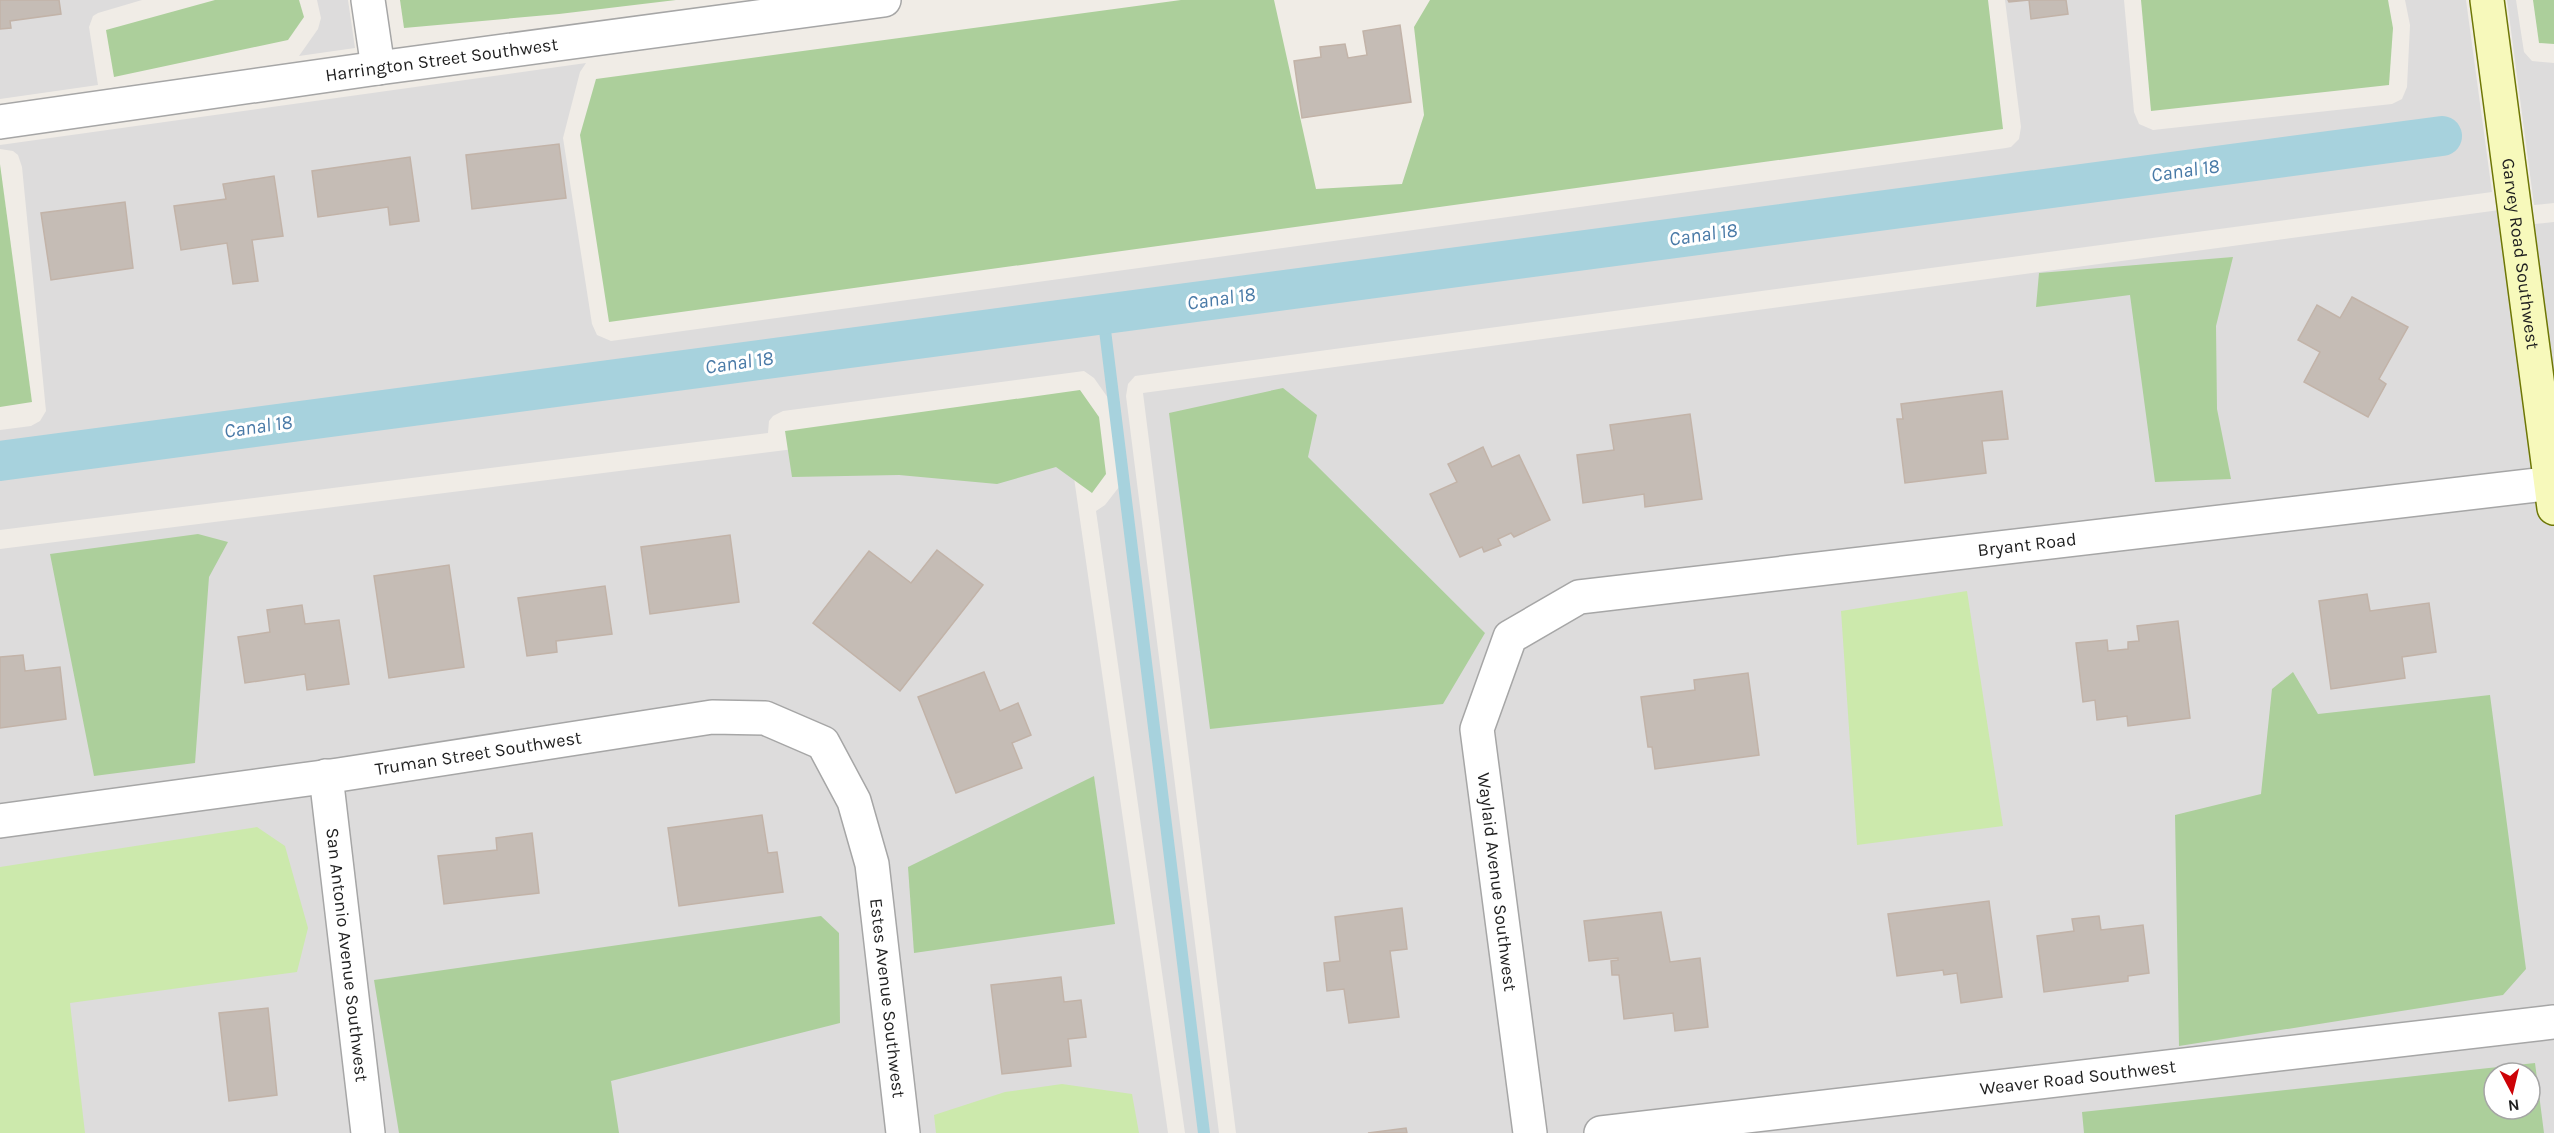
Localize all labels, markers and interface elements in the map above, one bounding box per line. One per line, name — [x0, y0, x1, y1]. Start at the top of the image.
street label: Harrington Street Southwest — [324, 33, 560, 86]
water label: Canal 18 — [2150, 154, 2221, 187]
street label: Garvey Road Southwest — [2497, 157, 2544, 351]
water label: Canal 18 — [1668, 218, 1739, 251]
water label: Canal 18 — [1186, 282, 1257, 315]
water label: Canal 18 — [704, 346, 775, 379]
water label: Canal 18 — [223, 410, 294, 443]
street label: Bryant Road — [1976, 528, 2078, 561]
street label: Truman Street Southwest — [373, 726, 583, 780]
street label: Waylaid Avenue Southwest — [1473, 771, 1521, 993]
street label: San Antonio Avenue Southwest — [321, 827, 373, 1083]
street label: Estes Avenue Southwest — [865, 897, 910, 1099]
street label: Weaver Road Southwest — [1978, 1055, 2177, 1100]
north arrow — [2482, 1061, 2542, 1121]
text: N — [2507, 1095, 2521, 1116]

